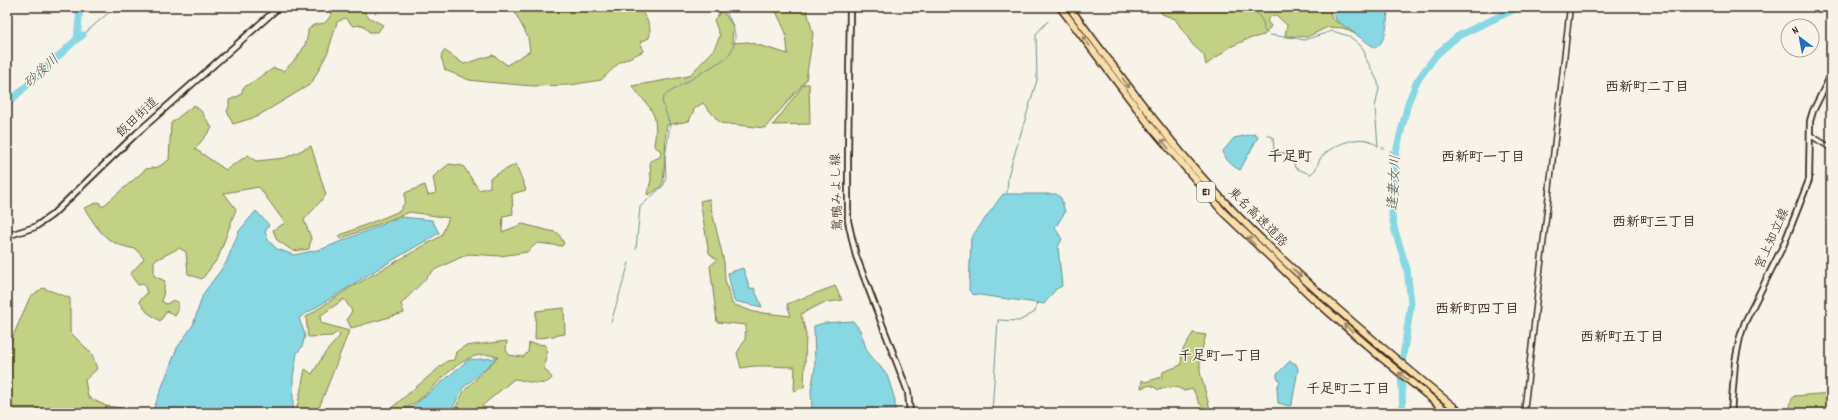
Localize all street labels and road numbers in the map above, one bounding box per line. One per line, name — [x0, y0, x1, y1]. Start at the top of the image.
street label: 飯田街道 — [113, 93, 163, 143]
street label: 鴛鴨みよし線 — [827, 152, 849, 231]
road number: E1 — [1197, 182, 1215, 202]
street label: 東名高速道路 — [1223, 184, 1291, 252]
street label: 宮上知立線 — [1751, 205, 1795, 273]

